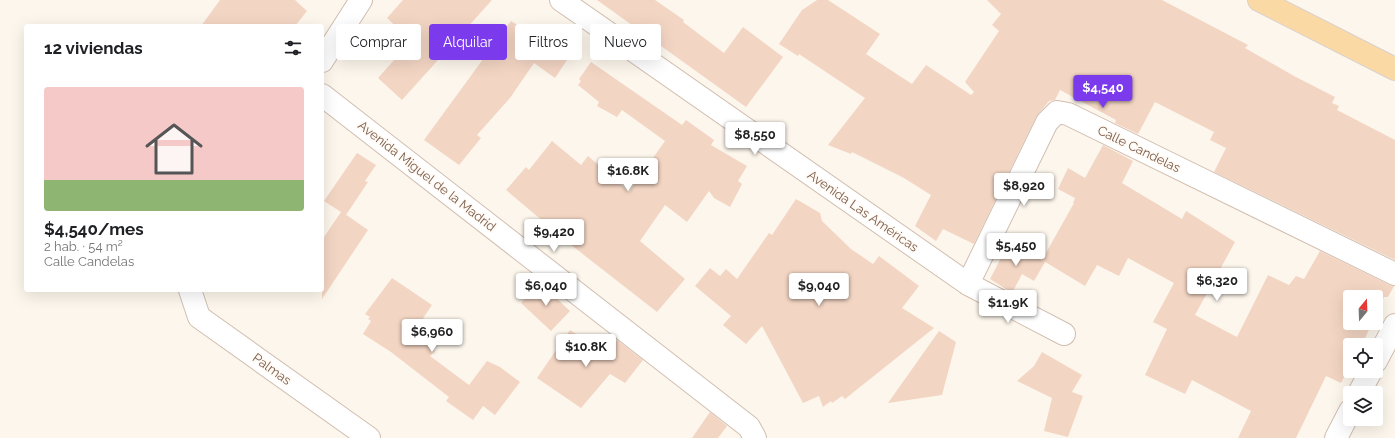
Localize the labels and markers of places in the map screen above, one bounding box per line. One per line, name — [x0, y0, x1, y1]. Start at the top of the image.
pin: $4,540 — [1070, 75, 1136, 109]
pin: $8,550 — [722, 122, 788, 156]
pin: $16.8K — [595, 158, 661, 192]
pin: $8,920 — [991, 173, 1057, 207]
pin: $9,420 — [521, 219, 587, 253]
pin: $5,450 — [983, 233, 1049, 267]
pin: $6,320 — [1184, 268, 1250, 302]
pin: $6,040 — [513, 273, 579, 307]
pin: $9,040 — [786, 273, 852, 307]
pin: $11.9K — [975, 290, 1041, 324]
pin: $6,960 — [399, 319, 465, 353]
pin: $10.8K — [553, 334, 619, 368]

